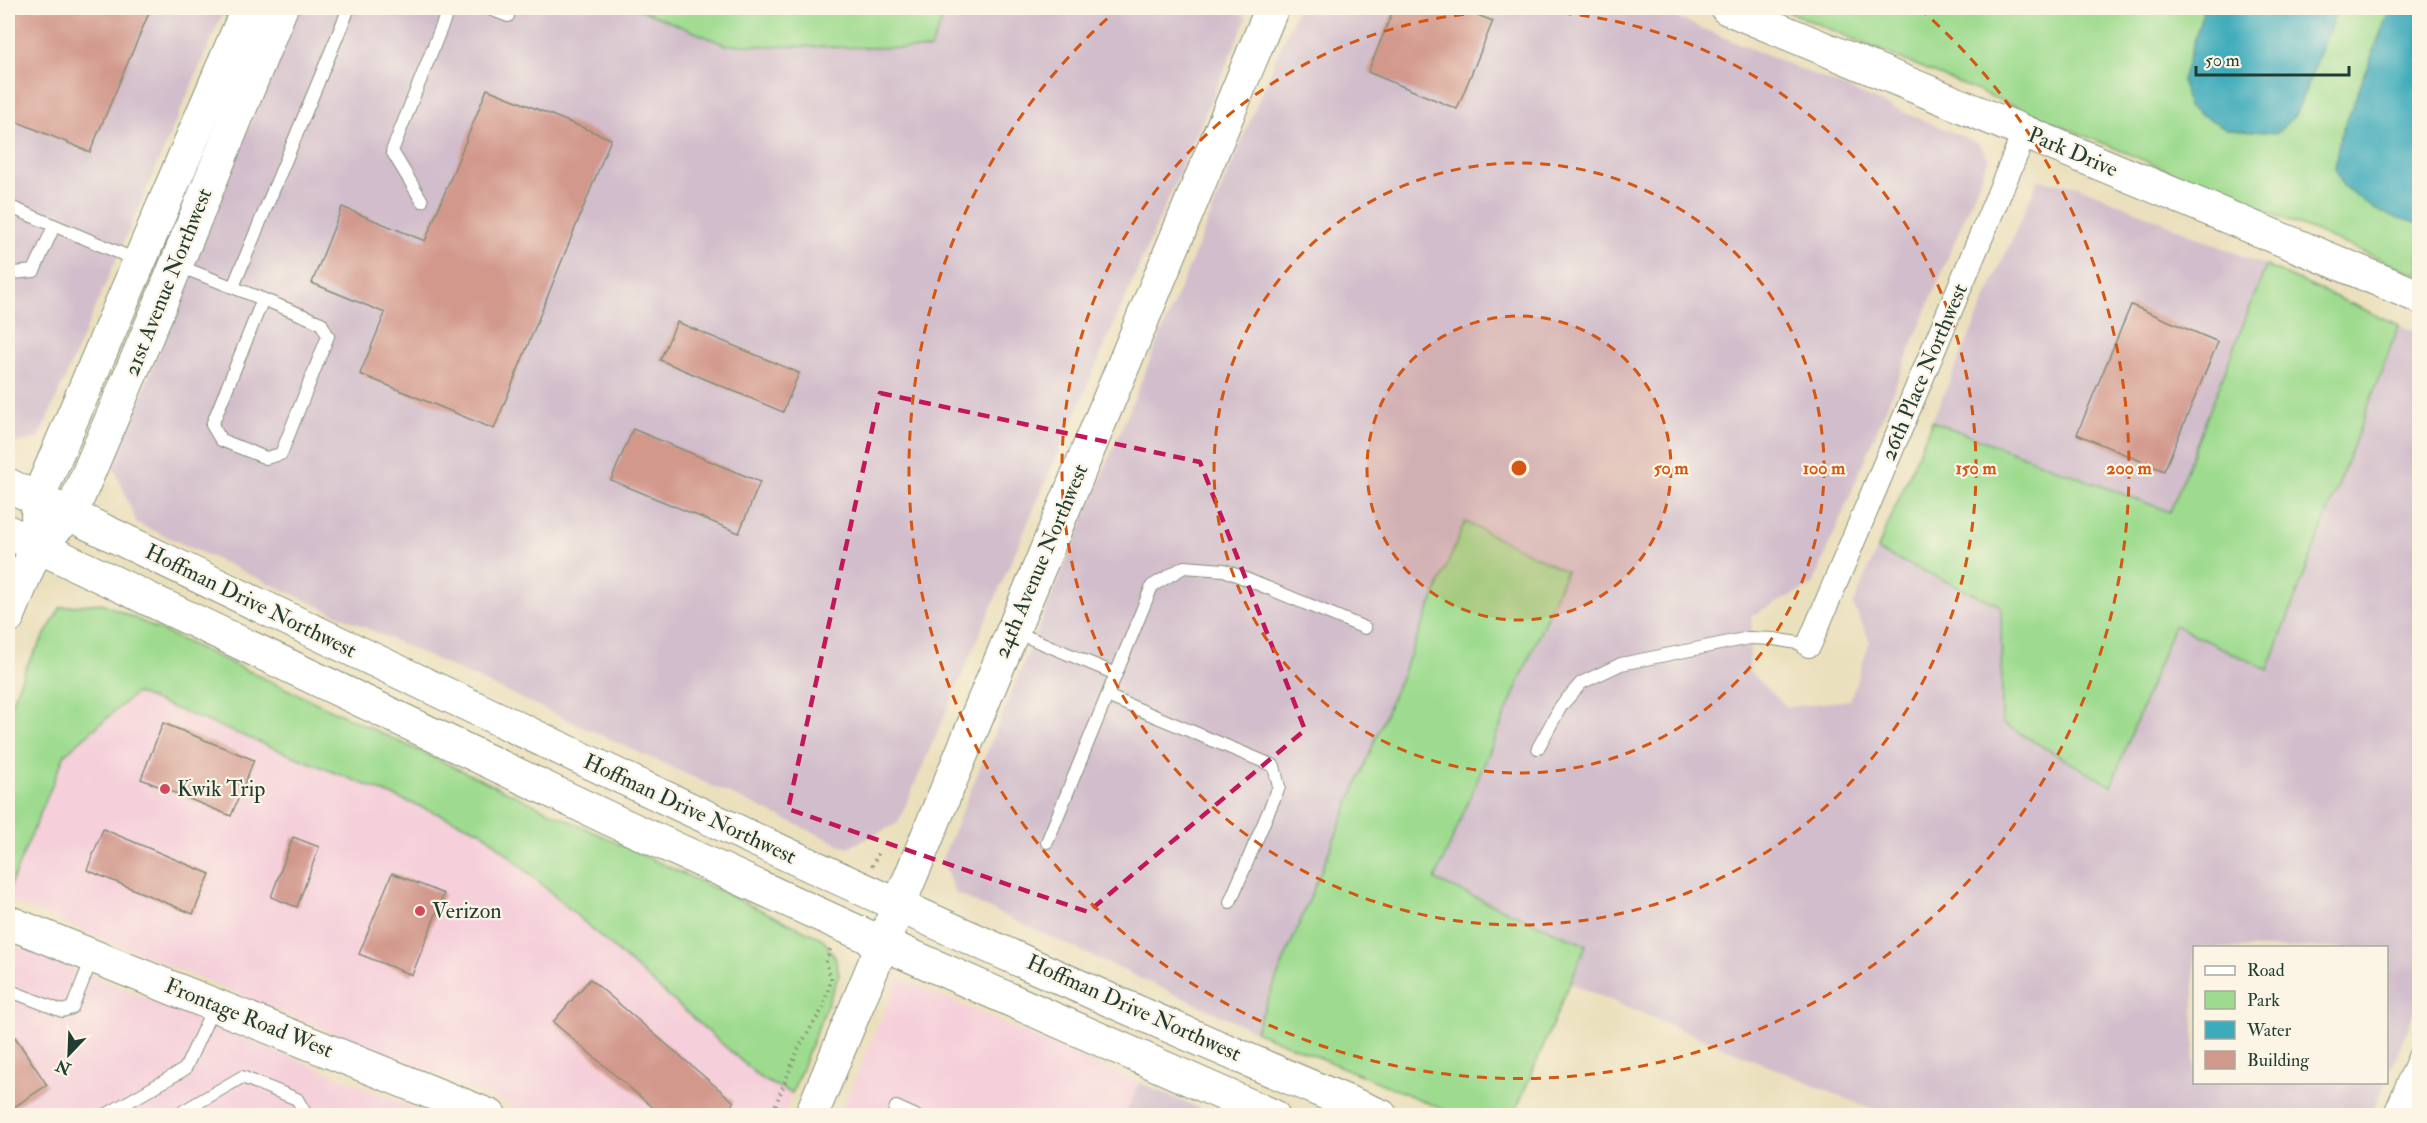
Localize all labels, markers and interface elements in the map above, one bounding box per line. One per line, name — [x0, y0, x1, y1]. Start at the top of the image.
scale bar — [2196, 39, 2349, 77]
text: 50 m — [2205, 49, 2240, 72]
street label: Park Drive — [2024, 121, 2122, 183]
street label: 21st Avenue Northwest — [118, 184, 218, 380]
street label: 26th Place Northwest — [1874, 279, 1974, 465]
text: 50 m — [1654, 457, 1689, 480]
text: 100 m — [1803, 457, 1846, 480]
text: 150 m — [1955, 457, 1998, 480]
text: 200 m — [2106, 457, 2153, 480]
centre of rings — [1509, 458, 1529, 478]
street label: 24th Avenue Northwest — [987, 460, 1095, 662]
street label: Hoffman Drive Northwest — [141, 538, 361, 664]
street label: Hoffman Drive Northwest — [579, 747, 801, 871]
place label: Kwik Trip — [177, 775, 265, 804]
marker: Kwik Trip — [158, 782, 172, 796]
place label: Verizon — [432, 897, 502, 925]
marker: Verizon — [413, 904, 427, 918]
legend — [2193, 946, 2388, 1084]
street label: Hoffman Drive Northwest — [1022, 948, 1246, 1068]
text: Road — [2247, 959, 2285, 982]
street label: Frontage Road West — [161, 972, 337, 1064]
text: Park — [2247, 989, 2280, 1012]
text: Water — [2246, 1019, 2291, 1042]
north arrow — [39, 1024, 99, 1084]
text: Building — [2247, 1049, 2310, 1072]
text: N — [52, 1055, 75, 1079]

